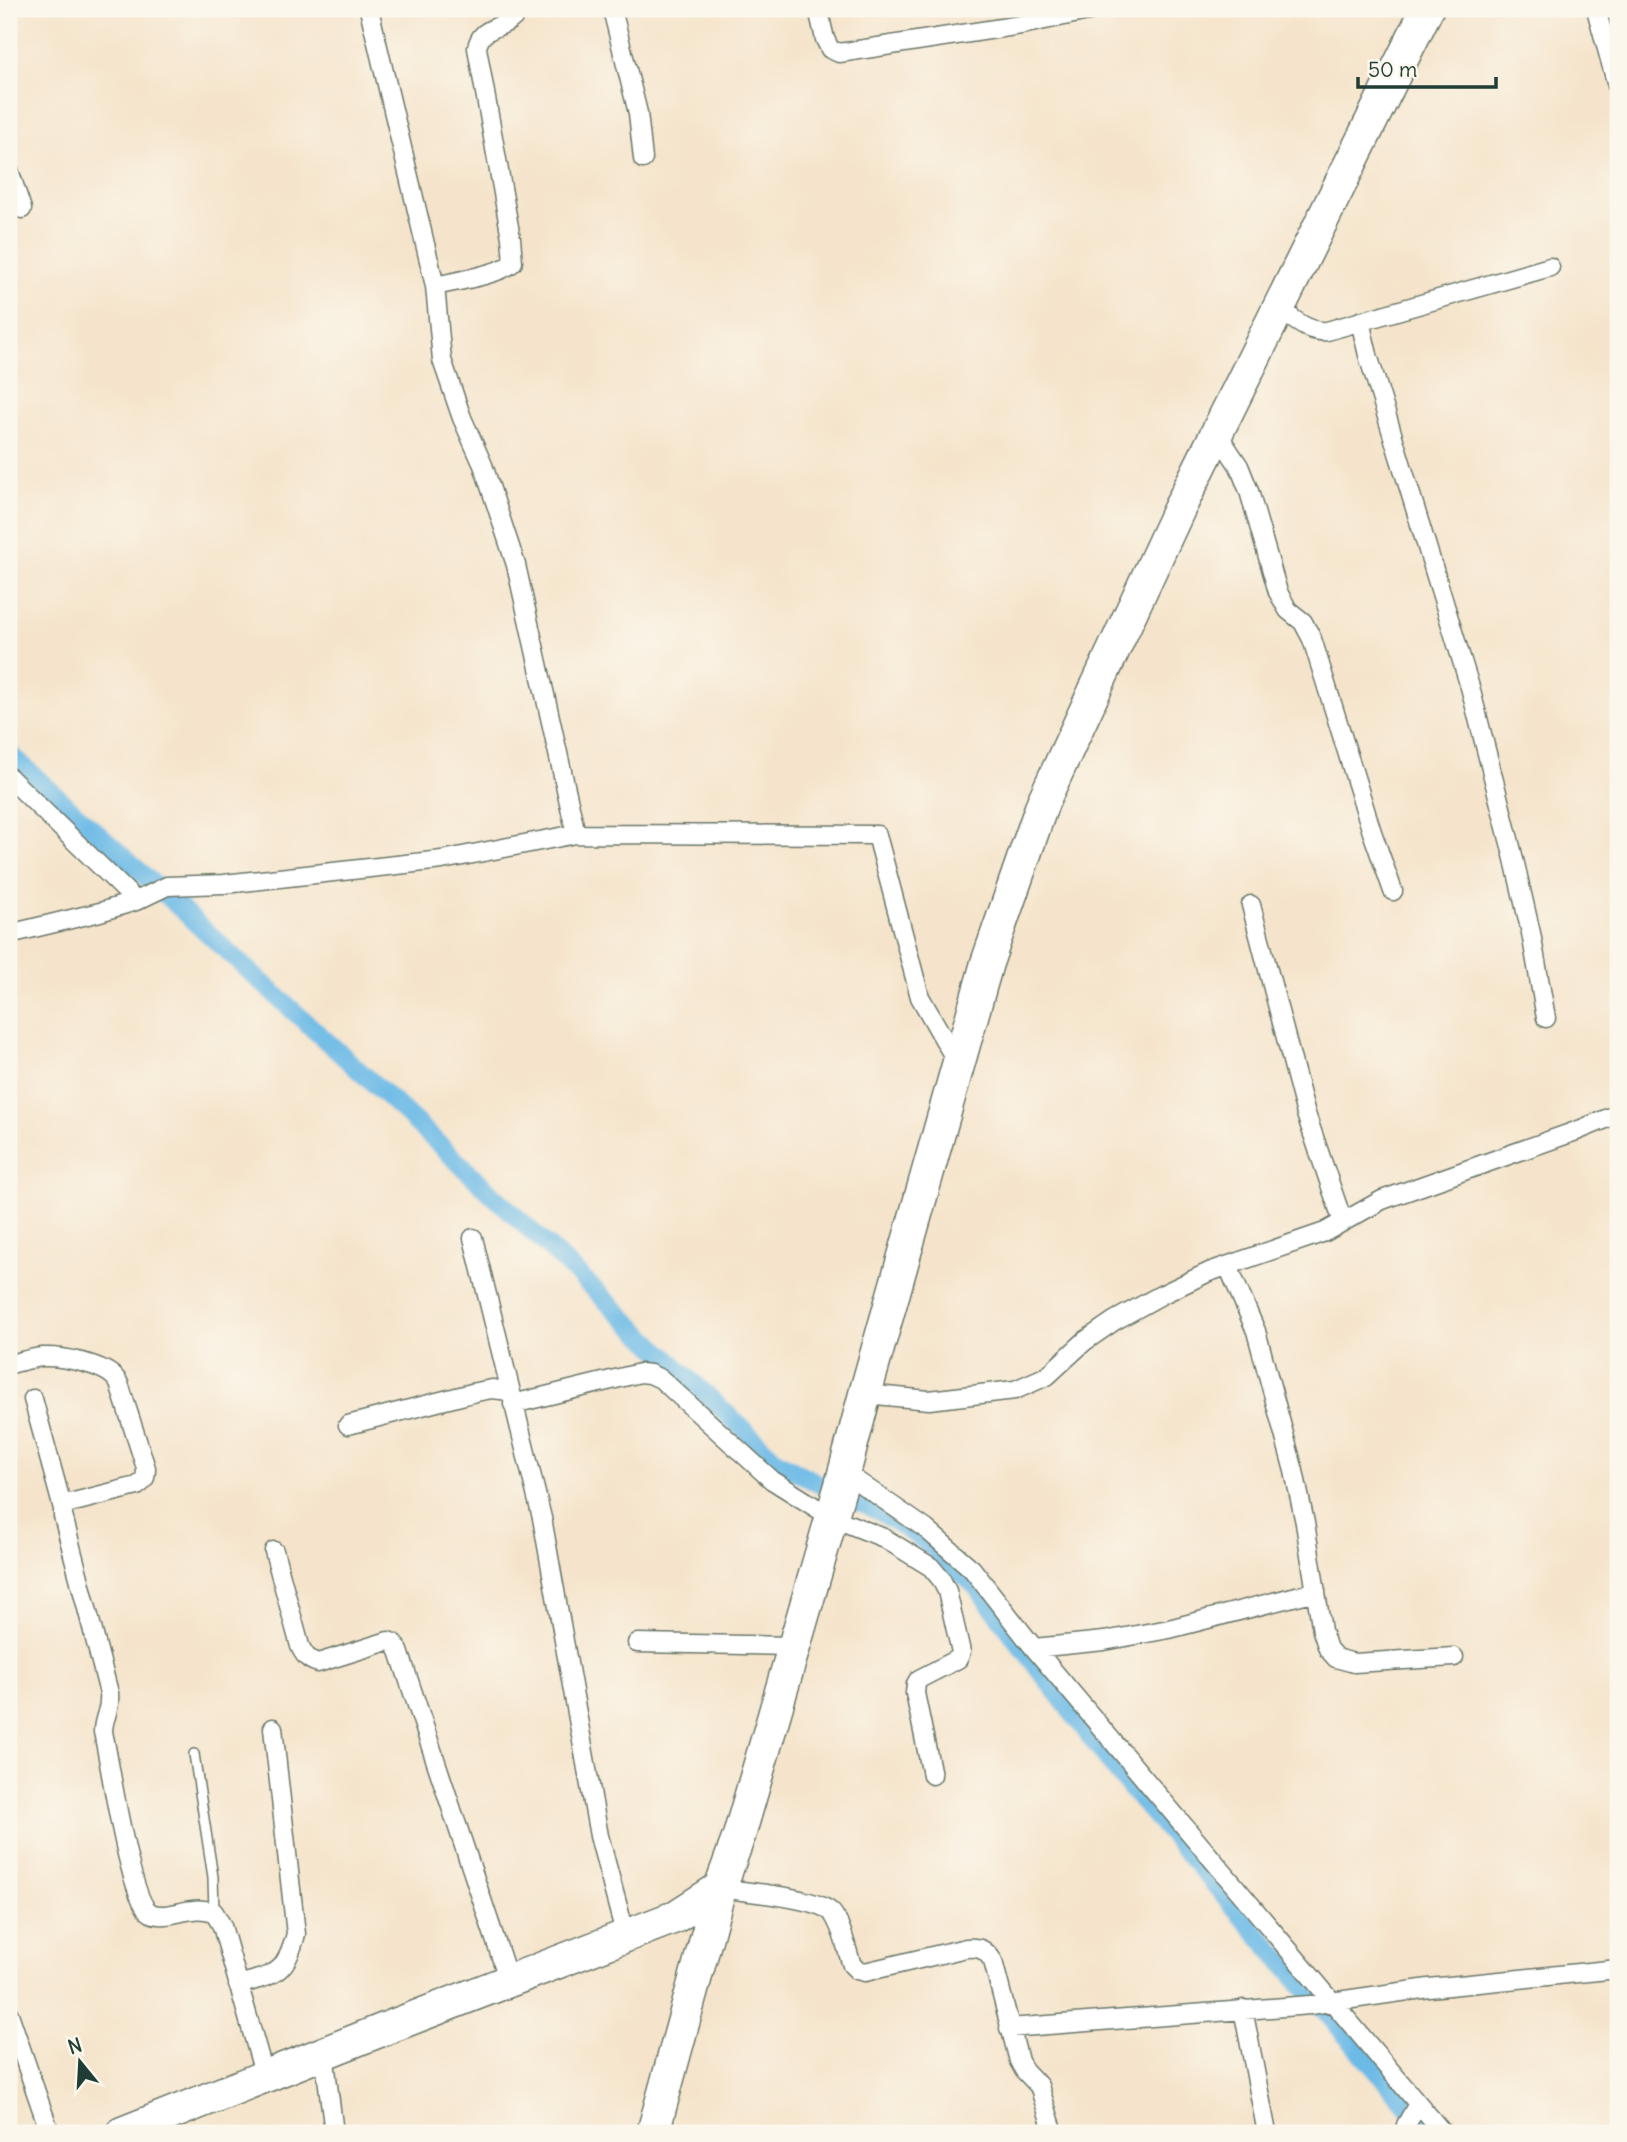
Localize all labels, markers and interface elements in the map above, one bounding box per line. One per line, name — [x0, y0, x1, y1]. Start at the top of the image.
scale bar — [1358, 46, 1496, 90]
text: 50 m — [1368, 56, 1417, 83]
north arrow — [46, 2026, 116, 2096]
text: N — [65, 2032, 85, 2059]

